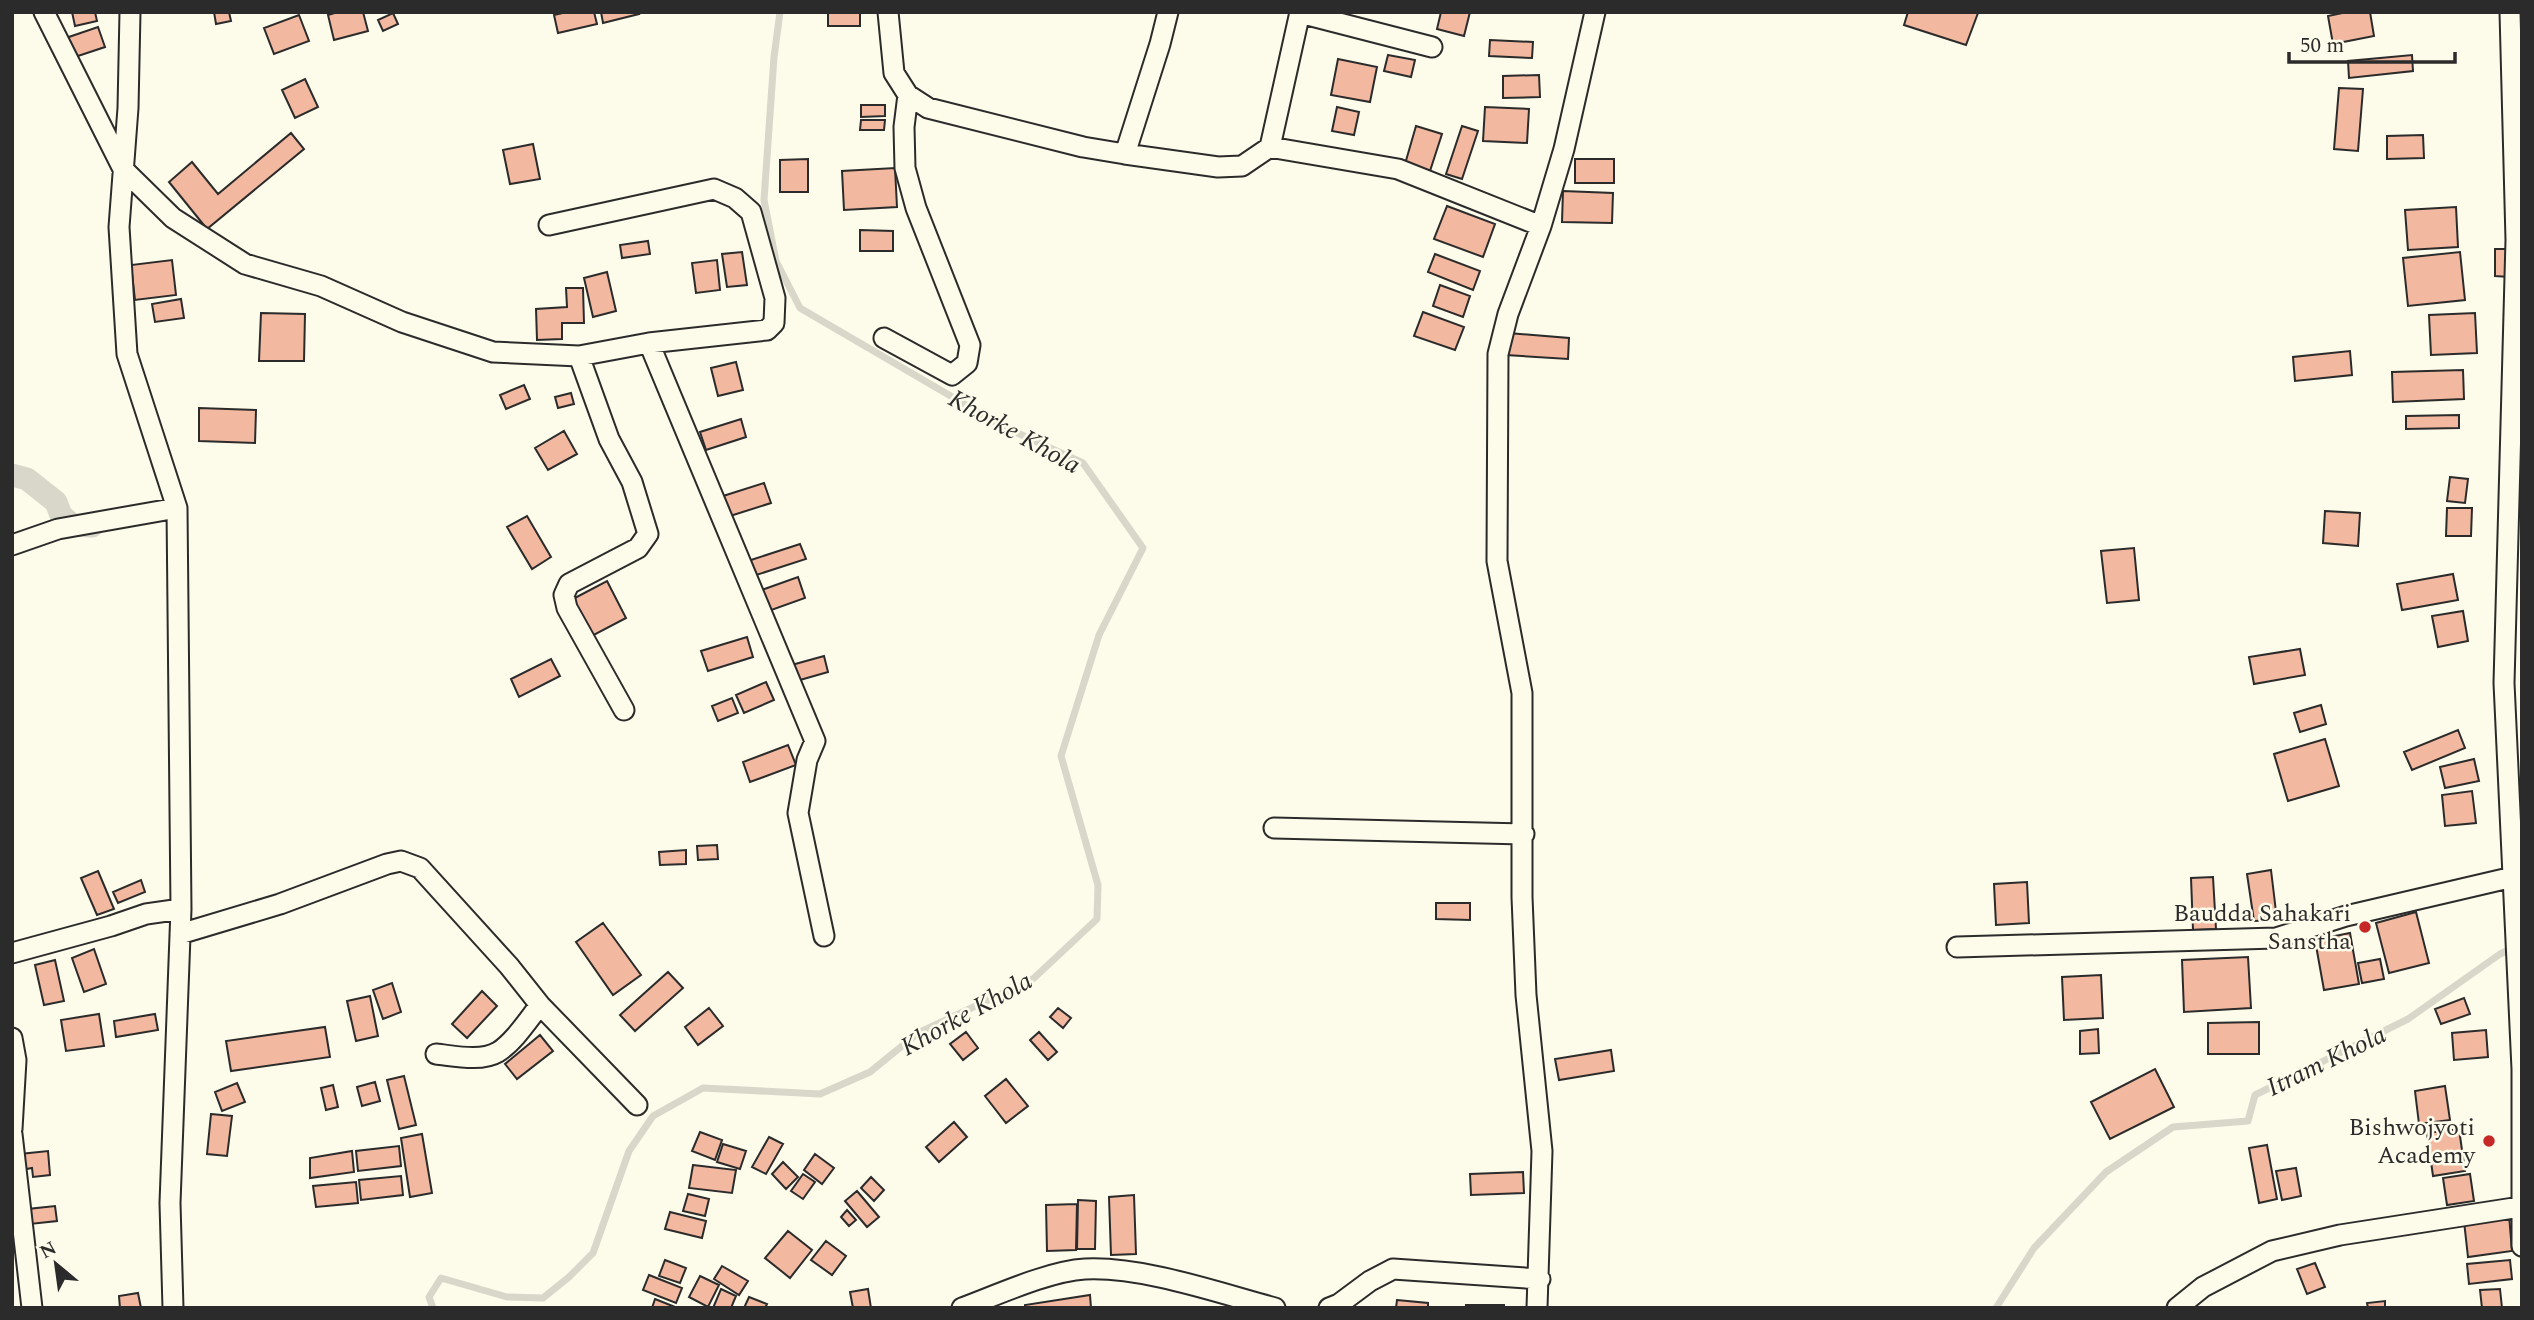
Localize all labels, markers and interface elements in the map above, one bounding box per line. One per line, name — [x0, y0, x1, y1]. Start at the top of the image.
scale bar — [2289, 21, 2455, 65]
text: 50 m — [2300, 30, 2344, 62]
water label: Khorke Khola — [941, 379, 1088, 485]
place label: Baudda Sahakari Sanstha — [2173, 896, 2351, 960]
marker: Baudda Sahakari Sanstha — [2357, 919, 2373, 935]
water label: Khorke Khola — [893, 961, 1040, 1067]
water label: Itram Khola — [2260, 1015, 2393, 1107]
place label: Bishwojyoti Academy — [2349, 1110, 2476, 1174]
marker: Bishwojyoti Academy — [2481, 1133, 2497, 1149]
north arrow — [21, 1229, 91, 1299]
text: N — [35, 1234, 62, 1267]

